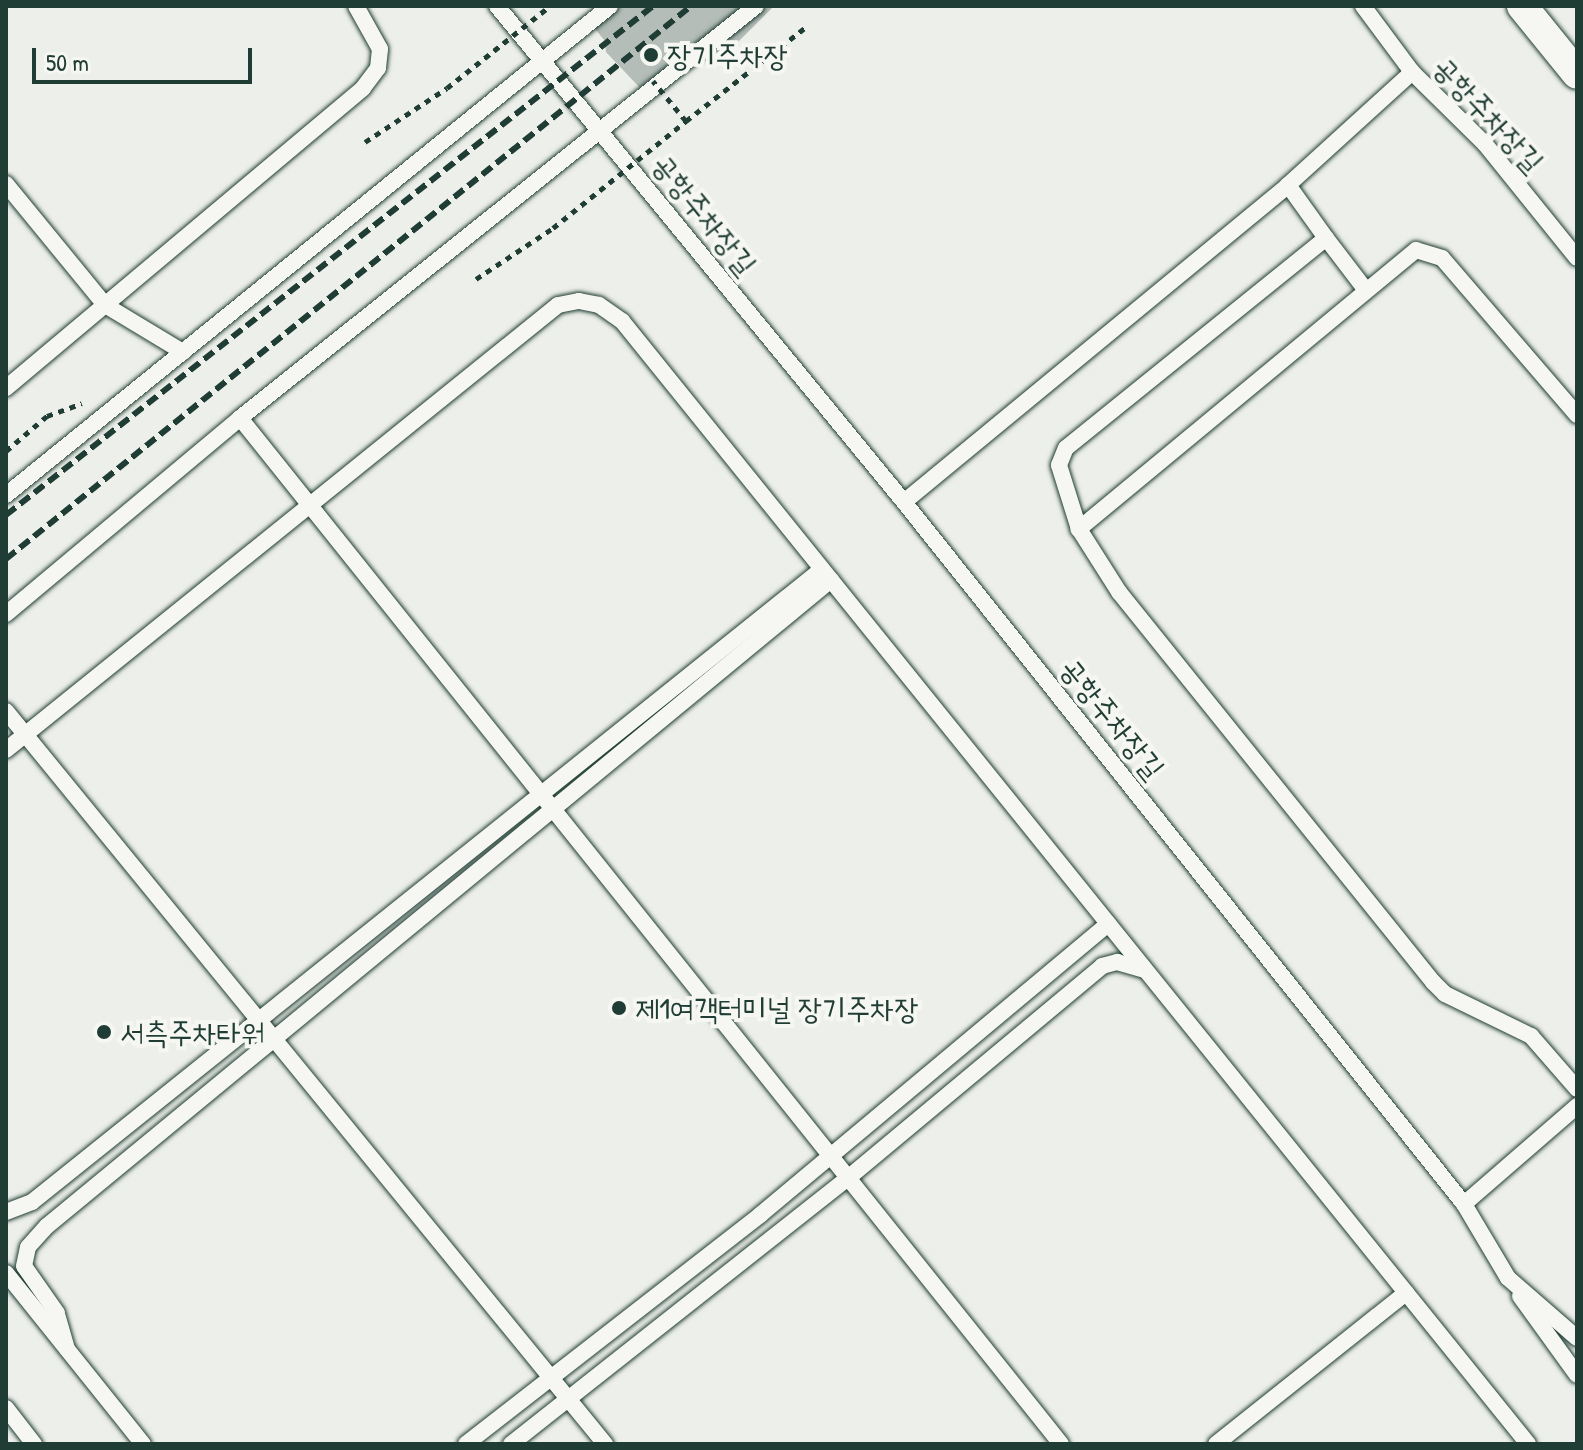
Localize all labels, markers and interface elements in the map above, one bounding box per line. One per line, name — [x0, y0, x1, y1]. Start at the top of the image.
scale bar — [36, 32, 256, 82]
place label: 장기주차장 — [667, 37, 788, 73]
text: 50 m — [46, 46, 89, 78]
marker: 장기주차장 — [642, 46, 660, 64]
street label: 공항주차장길 — [1426, 49, 1552, 179]
street label: 공항주차장길 — [645, 146, 765, 282]
street label: 공항주차장길 — [1053, 650, 1173, 786]
place label: 제1여객터미널 장기주차장 — [635, 990, 918, 1026]
marker: 제1여객터미널 장기주차장 — [610, 999, 628, 1017]
place label: 서측주차타워 — [120, 1014, 265, 1050]
marker: 서측주차타워 — [95, 1023, 113, 1041]

